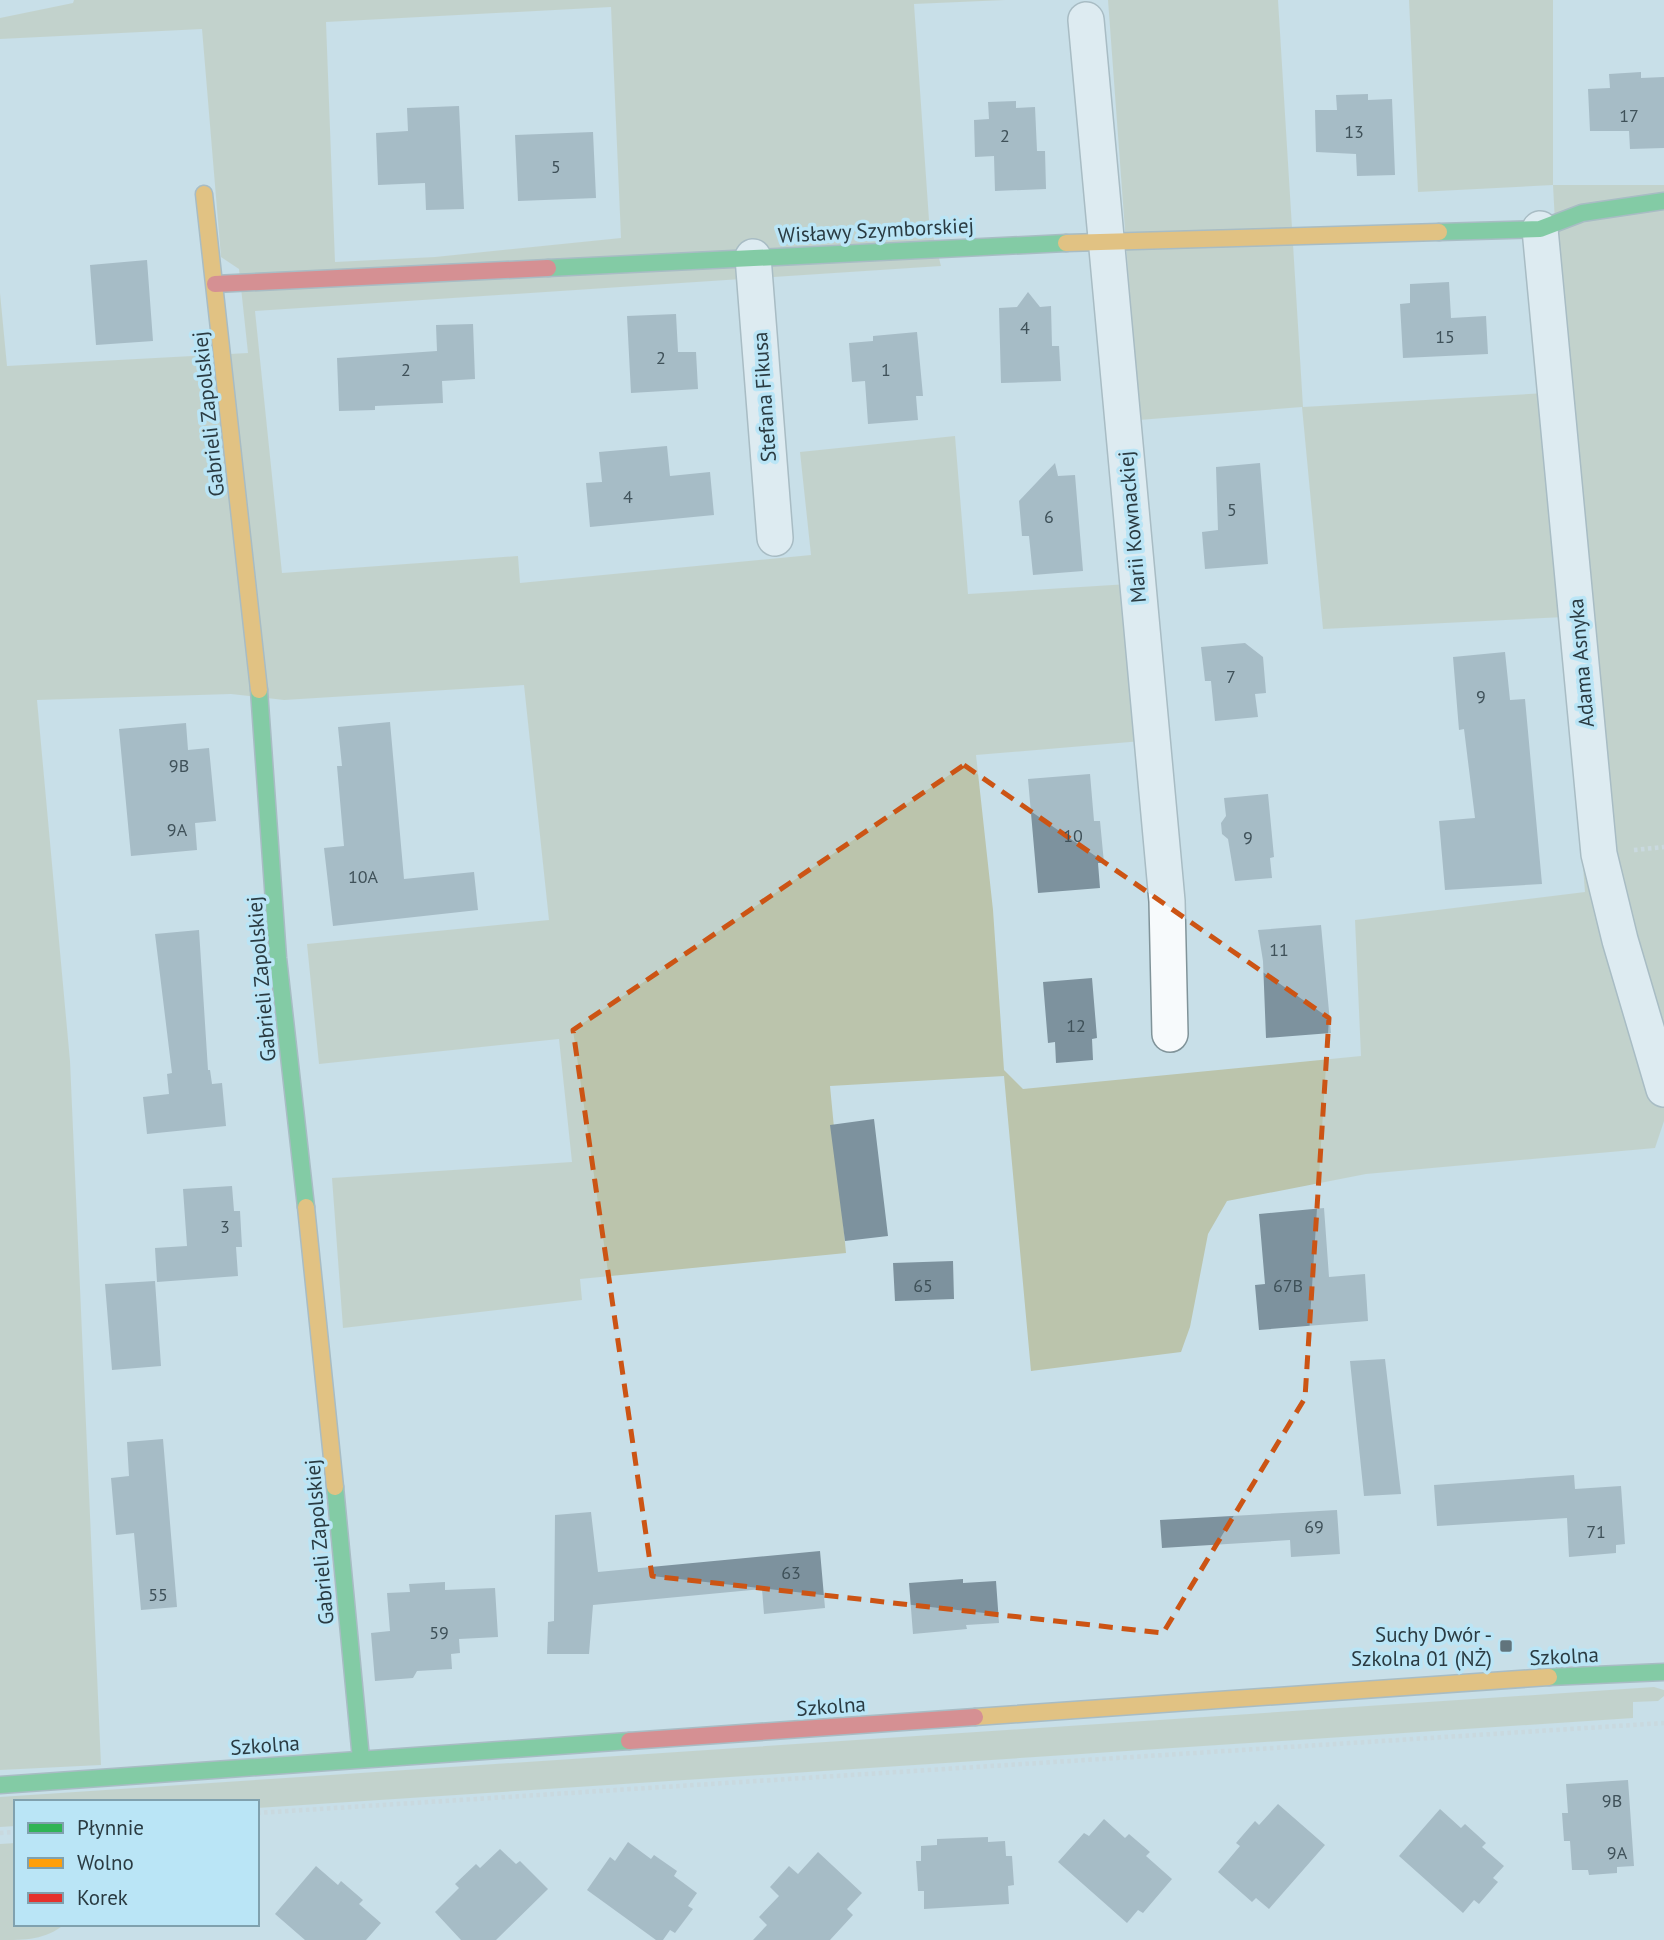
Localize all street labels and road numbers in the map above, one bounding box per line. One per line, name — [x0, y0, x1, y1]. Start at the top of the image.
street label: Wisławy Szymborskiej — [777, 211, 975, 249]
street label: Gabrieli Zapolskiej — [186, 330, 230, 498]
street label: Stefana Fikusa — [746, 331, 782, 463]
street label: Marii Kownackiej — [1112, 450, 1152, 604]
street label: Adama Asnyka — [1562, 597, 1600, 729]
street label: Gabrieli Zapolskiej — [240, 895, 282, 1063]
street label: Gabrieli Zapolskiej — [298, 1458, 340, 1626]
street label: Szkolna — [1529, 1641, 1599, 1671]
street label: Szkolna — [795, 1690, 867, 1722]
street label: Szkolna — [229, 1729, 301, 1761]

